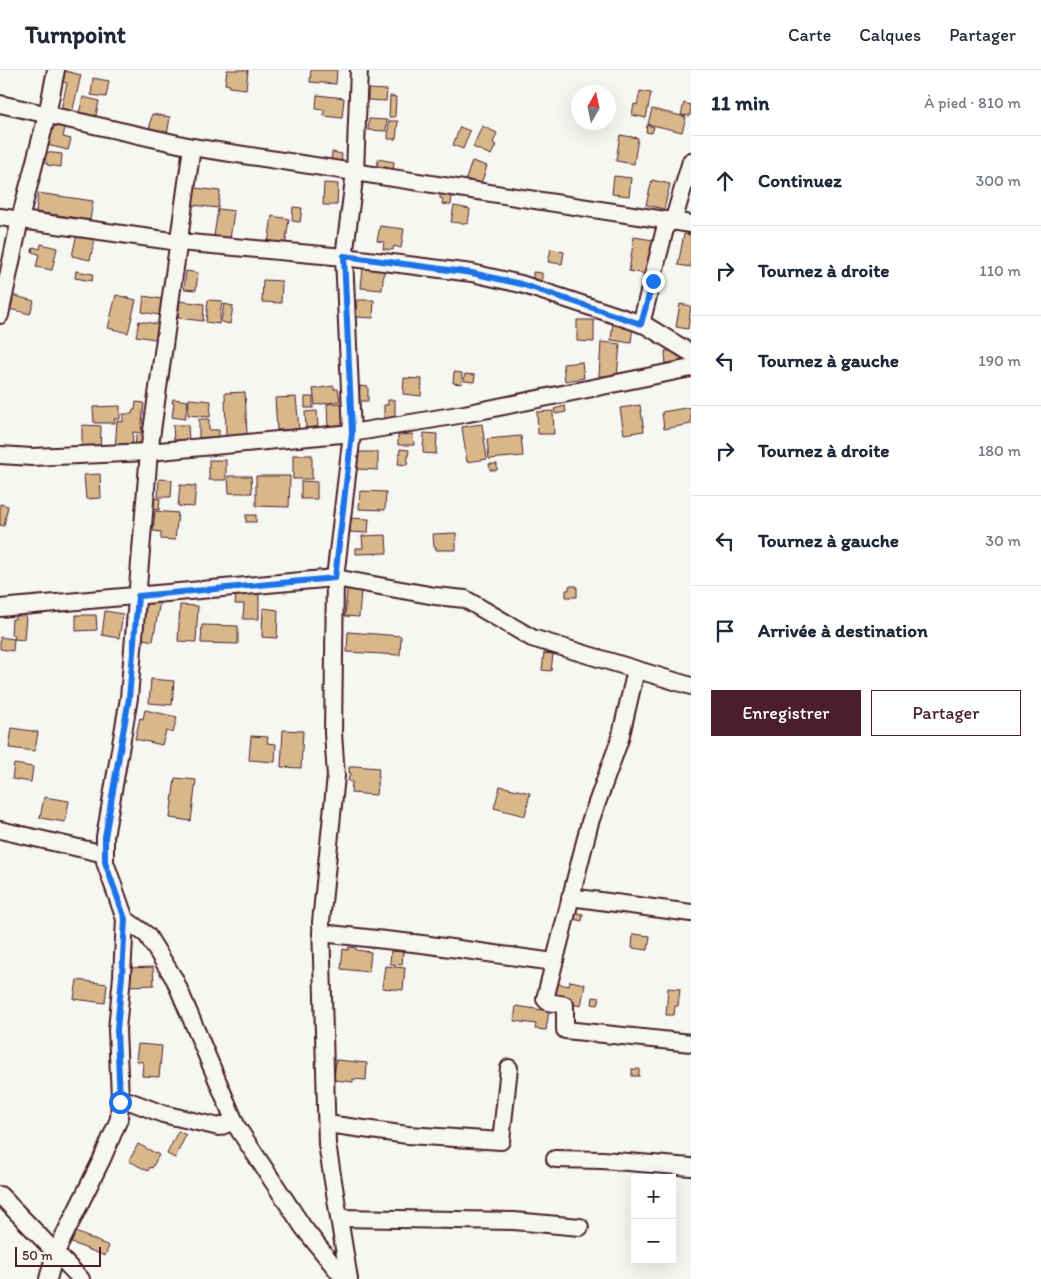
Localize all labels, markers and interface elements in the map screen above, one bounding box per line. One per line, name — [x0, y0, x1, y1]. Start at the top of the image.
text: Turnpoint — [25, 20, 126, 49]
text: Carte — [788, 24, 831, 46]
text: Calques — [859, 24, 921, 46]
text: Partager — [949, 24, 1016, 46]
north arrow — [571, 85, 616, 130]
text: 11 min — [711, 90, 769, 115]
text: À pied · 810 m — [924, 93, 1021, 112]
icon: ahead — [711, 167, 739, 195]
text: Continuez — [758, 169, 842, 192]
text: 300 m — [976, 171, 1021, 190]
icon: right — [711, 257, 739, 285]
text: Tournez à droite — [758, 259, 890, 282]
text: 110 m — [979, 261, 1021, 280]
route end — [642, 270, 665, 293]
icon: left — [711, 347, 739, 375]
text: Tournez à gauche — [758, 349, 899, 372]
text: 190 m — [978, 351, 1021, 370]
icon: right — [711, 437, 739, 465]
text: Tournez à droite — [758, 439, 890, 462]
text: 180 m — [978, 441, 1021, 460]
icon: left — [711, 527, 739, 555]
text: Tournez à gauche — [758, 529, 899, 552]
text: 30 m — [985, 531, 1021, 550]
icon: arrive — [711, 617, 739, 645]
text: Arrivée à destination — [758, 619, 928, 642]
button: Enregistrer — [711, 690, 861, 736]
button: Partager — [871, 690, 1021, 736]
route start — [109, 1091, 132, 1114]
map controls — [631, 1174, 676, 1264]
button: + — [631, 1174, 676, 1219]
button: − — [631, 1219, 676, 1264]
scale bar — [15, 1244, 101, 1267]
text: 50 m — [22, 1247, 53, 1264]

